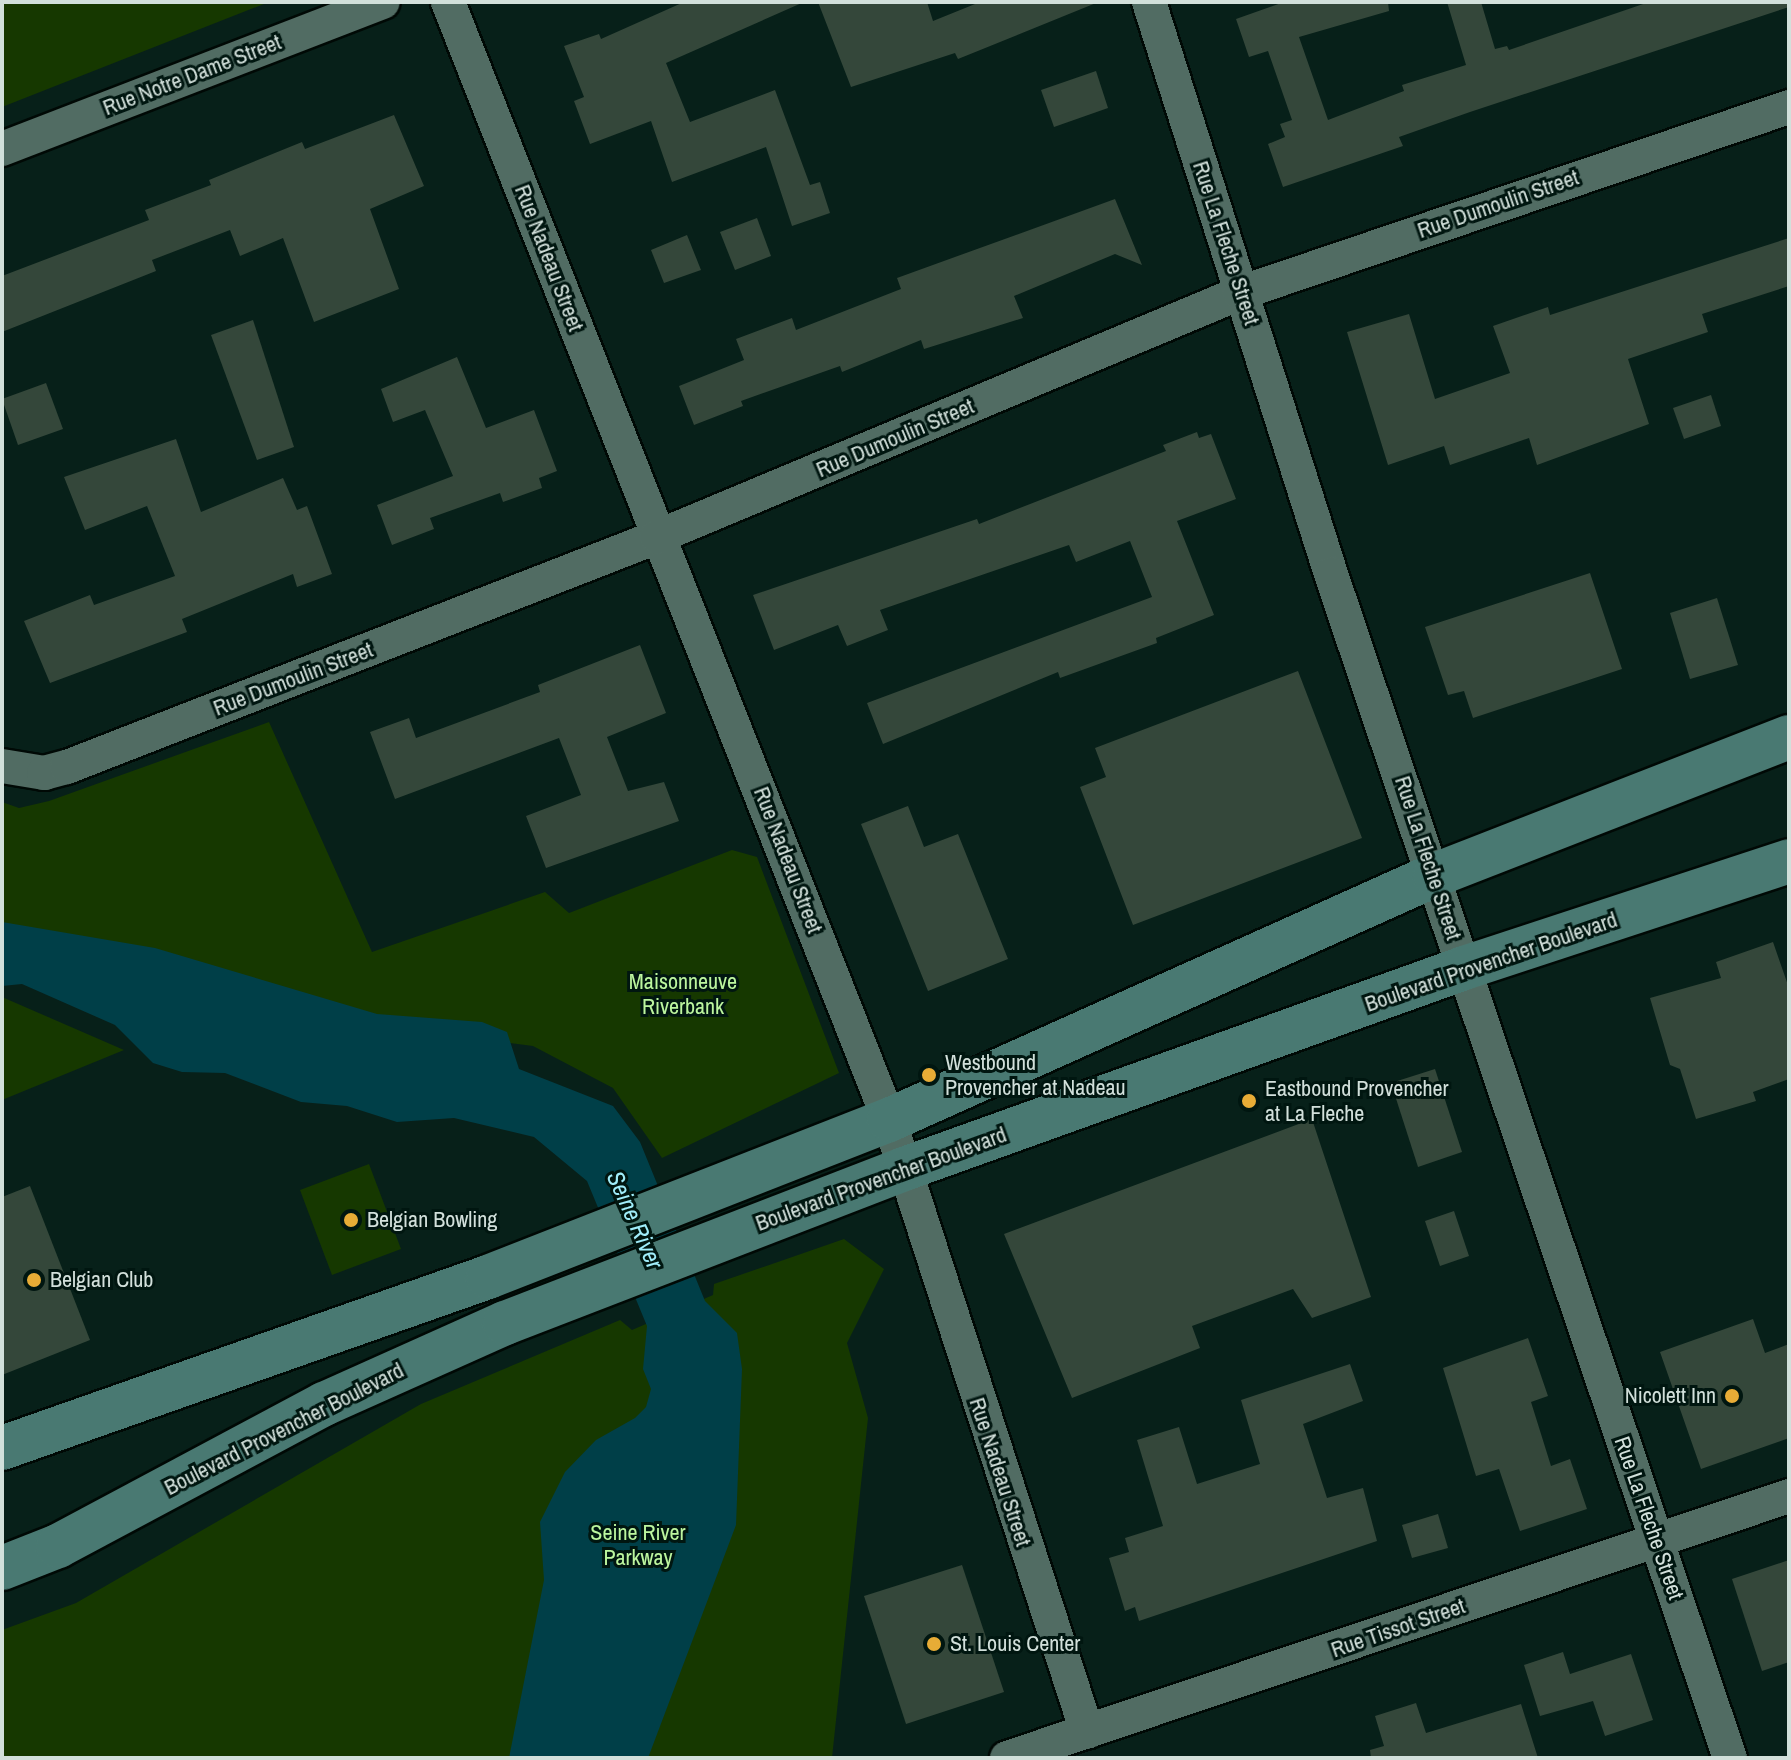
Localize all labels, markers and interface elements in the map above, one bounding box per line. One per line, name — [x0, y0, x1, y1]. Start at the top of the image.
street label: Rue Notre Dame Street — [99, 29, 285, 121]
street label: Rue La Fleche Street — [1187, 158, 1265, 328]
street label: Rue Dumoulin Street — [1414, 164, 1582, 244]
street label: Rue Nadeau Street — [509, 181, 589, 335]
street label: Rue Dumoulin Street — [812, 393, 978, 483]
street label: Rue Dumoulin Street — [210, 636, 376, 722]
street label: Rue La Fleche Street — [1389, 773, 1467, 943]
street label: Rue Nadeau Street — [748, 783, 828, 937]
street label: Boulevard Provencher Boulevard — [1362, 906, 1620, 1018]
park label: Maisonneuve Riverbank — [629, 968, 737, 1020]
place label: Westbound Provencher at Nadeau — [945, 1049, 1126, 1100]
marker: Westbound Provencher at Nadeau — [920, 1066, 938, 1084]
place label: Eastbound Provencher at La Fleche — [1265, 1075, 1449, 1126]
marker: Eastbound Provencher at La Fleche — [1240, 1092, 1258, 1110]
street label: Boulevard Provencher Boulevard — [752, 1121, 1010, 1237]
water label: Seine River — [601, 1167, 669, 1273]
place label: Belgian Bowling — [367, 1207, 497, 1233]
marker: Belgian Bowling — [342, 1211, 360, 1229]
place label: Belgian Club — [50, 1267, 153, 1293]
marker: Belgian Club — [25, 1271, 43, 1289]
street label: Boulevard Provencher Boulevard — [160, 1357, 408, 1501]
place label: Nicolett Inn — [1625, 1383, 1716, 1409]
marker: Nicolett Inn — [1723, 1387, 1741, 1405]
street label: Rue Nadeau Street — [964, 1394, 1036, 1550]
street label: Rue La Fleche Street — [1609, 1433, 1689, 1603]
park label: Seine River Parkway — [590, 1519, 686, 1570]
street label: Rue Tissot Street — [1328, 1593, 1468, 1663]
place label: St. Louis Center — [950, 1631, 1080, 1657]
marker: St. Louis Center — [925, 1635, 943, 1653]

